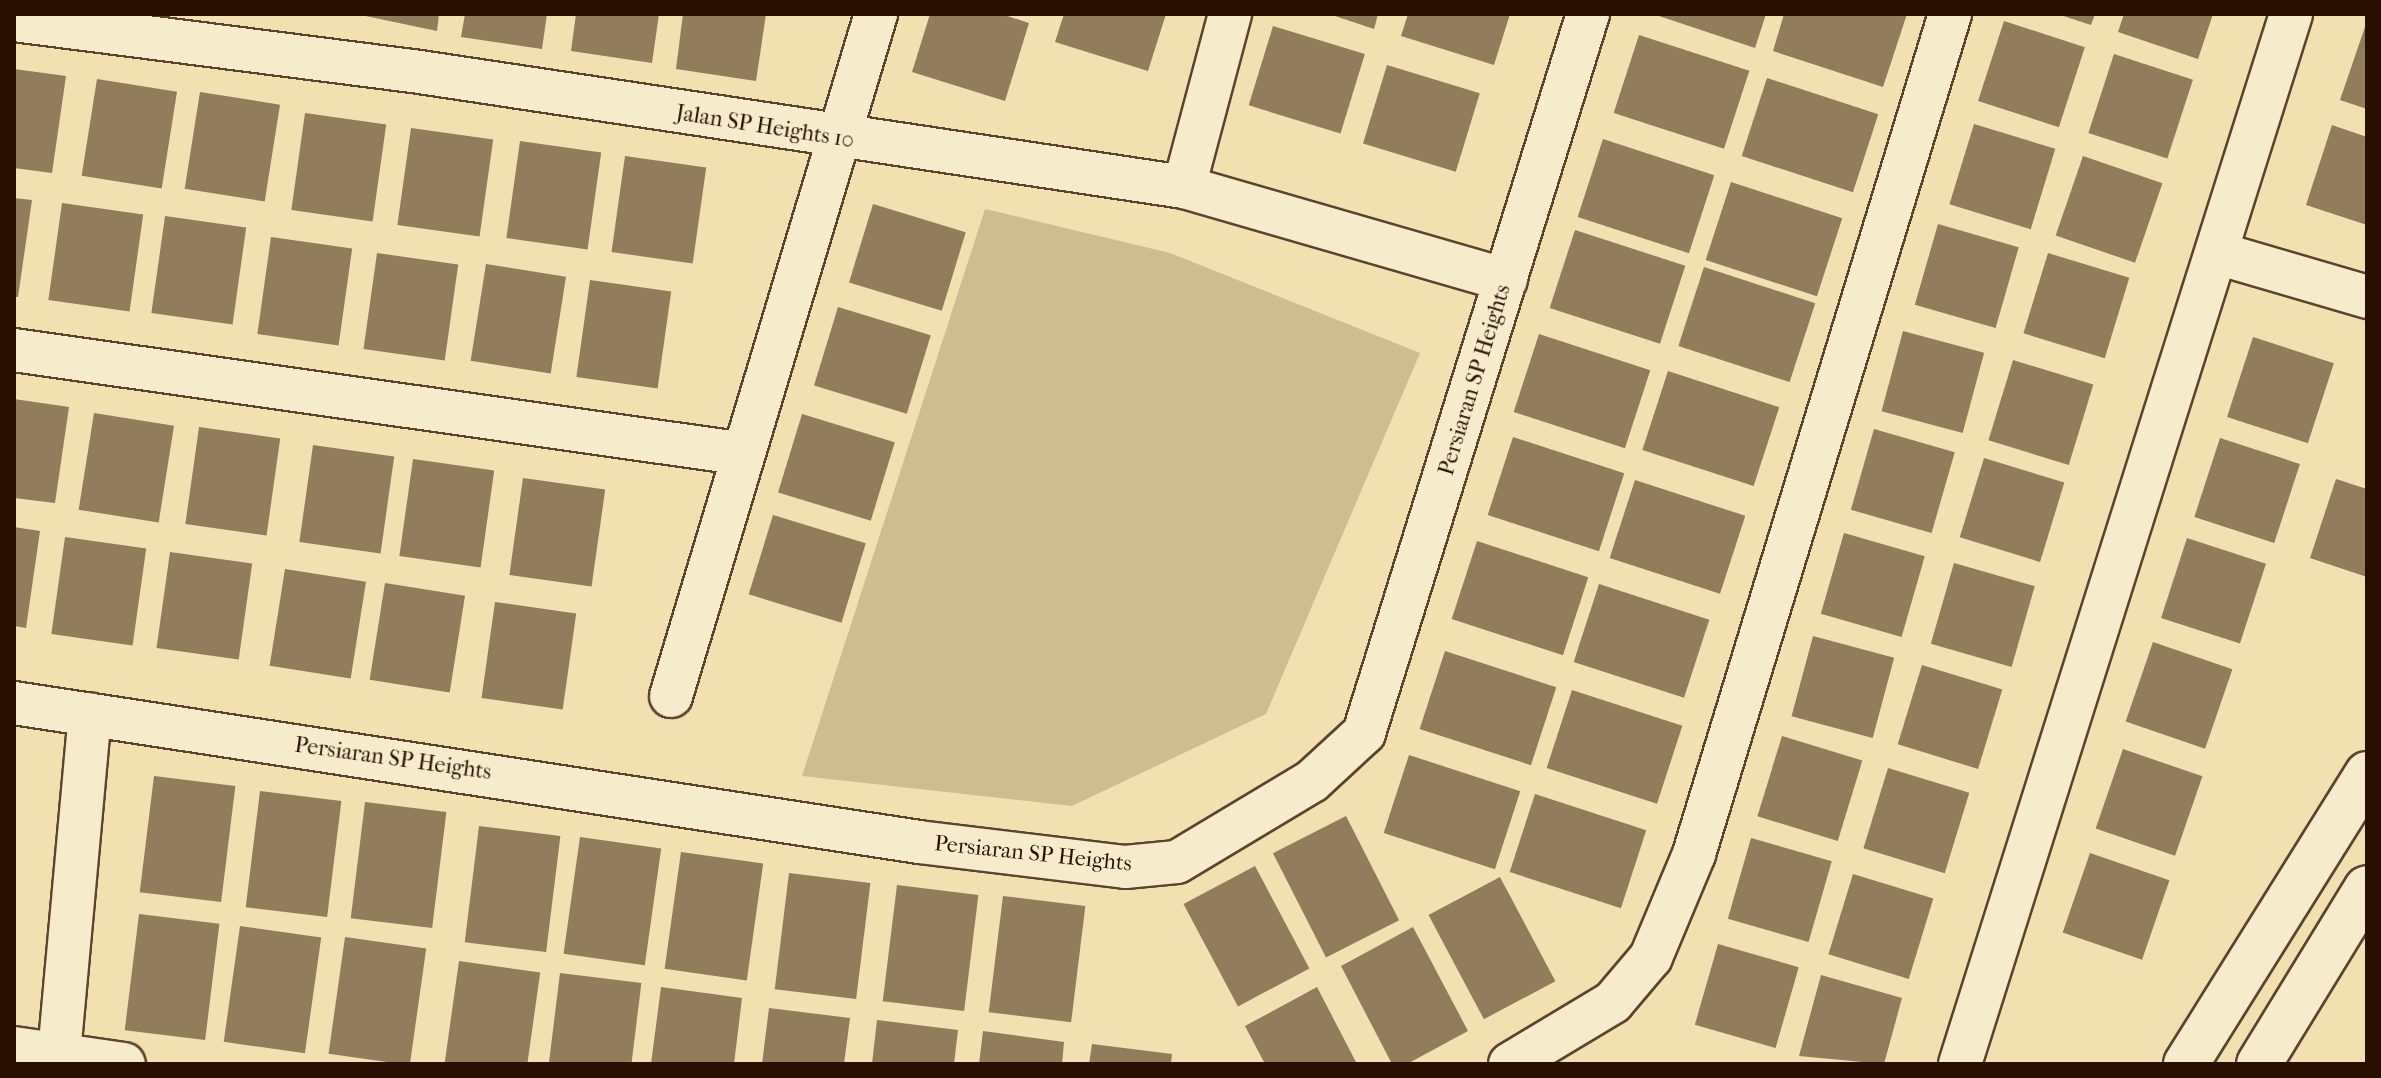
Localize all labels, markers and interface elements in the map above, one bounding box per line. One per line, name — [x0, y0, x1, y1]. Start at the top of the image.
street label: Jalan SP Heights 10 — [674, 100, 856, 154]
street label: Persiaran SP Heights — [1433, 281, 1517, 479]
street label: Persiaran SP Heights — [293, 732, 493, 786]
street label: Persiaran SP Heights — [933, 830, 1133, 878]

